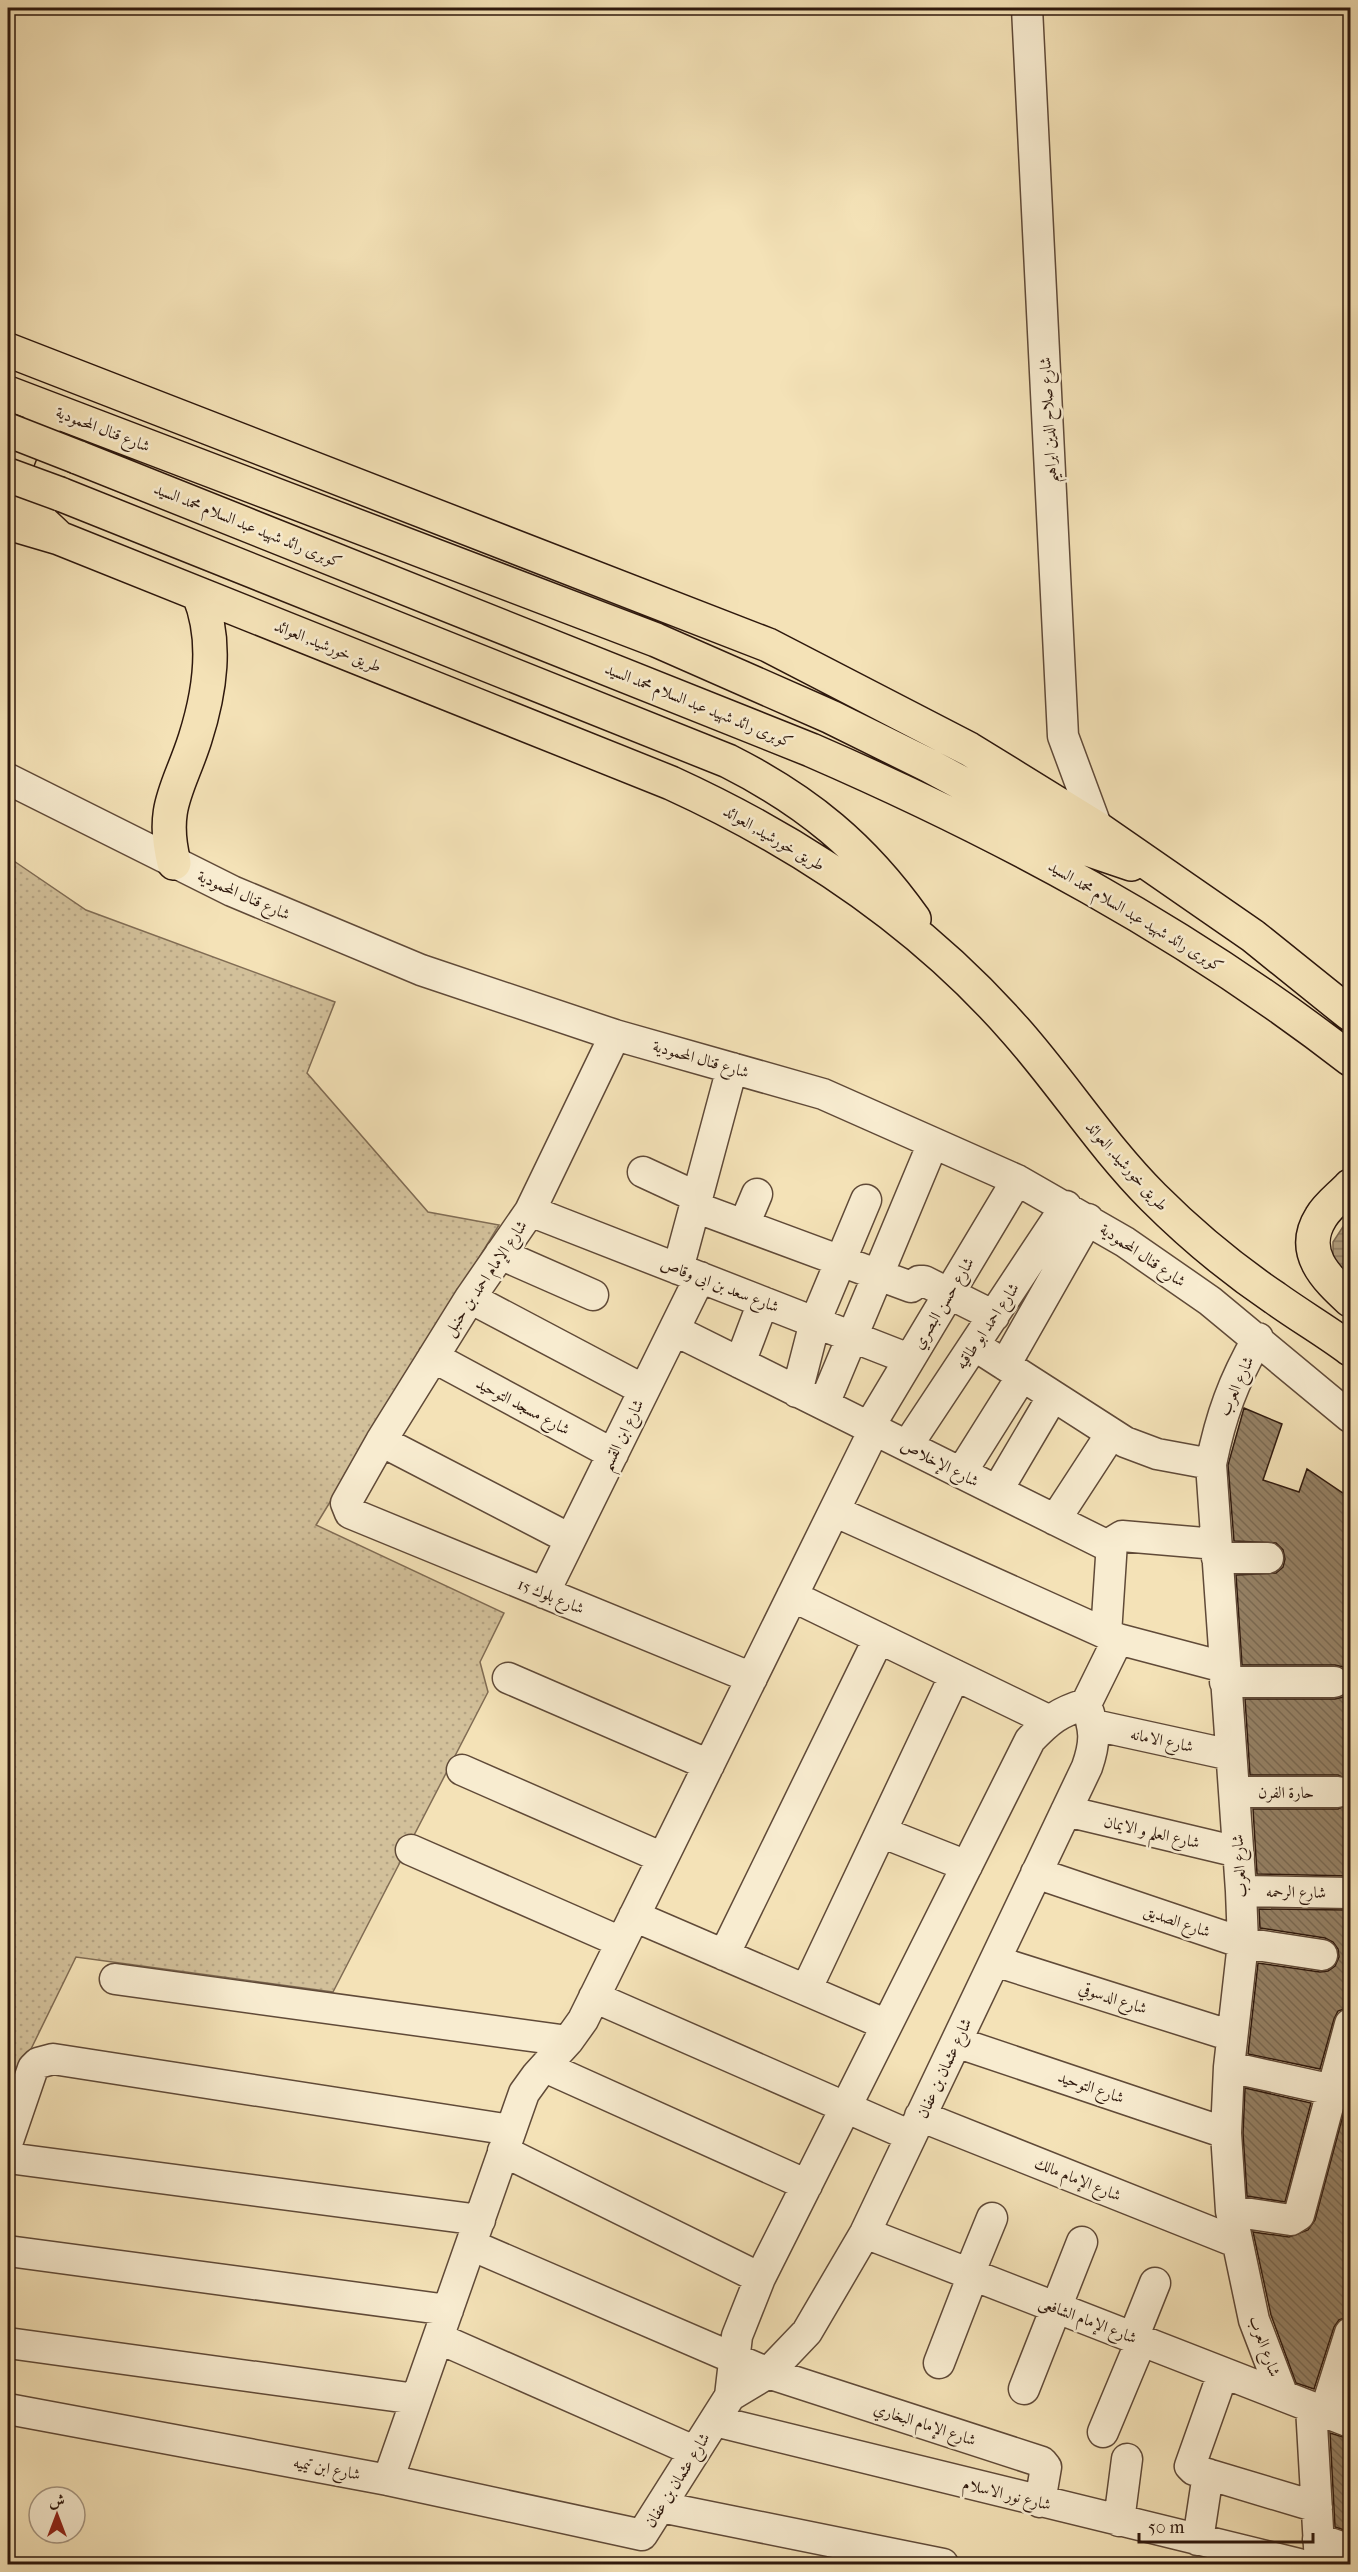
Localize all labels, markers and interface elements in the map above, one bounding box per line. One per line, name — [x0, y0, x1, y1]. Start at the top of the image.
street label: شارع صلاح الدين ابراهيم — [1035, 356, 1068, 484]
street label: شارع قنال المحمودية — [52, 402, 153, 459]
street label: كوبرى رائد شهيد عبد السلام محمد السيد — [149, 479, 345, 576]
street label: طريق خورشيد, العوائد — [271, 616, 384, 677]
street label: كوبرى رائد شهيد عبد السلام محمد السيد — [600, 659, 796, 756]
street label: طريق خورشيد, العوائد — [719, 801, 828, 876]
street label: كوبرى رائد شهيد عبد السلام محمد السيد — [1042, 856, 1227, 980]
street label: شارع قنال المحمودية — [193, 866, 293, 928]
street label: شارع قنال المحمودية — [650, 1036, 751, 1086]
street label: طريق خورشيد, العوائد — [1081, 1117, 1172, 1215]
street label: شارع الإمام احمد بن حنبل — [439, 1216, 535, 1342]
street label: شارع قنال المحمودية — [1094, 1219, 1190, 1294]
street label: شارع سعد بن ابى وقاص — [657, 1254, 782, 1320]
street label: شارع حسن البصري — [908, 1254, 981, 1354]
street label: شارع احمد ابو طاقيه — [951, 1279, 1026, 1375]
street label: شارع العرب — [1214, 1353, 1261, 1421]
street label: شارع مسجد التوحيد — [471, 1373, 573, 1442]
street label: شارع ابن القسم — [596, 1396, 654, 1477]
street label: شارع الإخلاص — [896, 1435, 982, 1494]
street label: شارع بلوك 15 — [514, 1574, 587, 1622]
street label: شارع الامانه — [1128, 1724, 1195, 1760]
street label: حارة الفرن — [1258, 1783, 1314, 1803]
street label: شارع العلم و الايمان — [1101, 1812, 1202, 1859]
street label: شارع العرب — [1227, 1833, 1255, 1898]
street label: شارع الرحمه — [1265, 1882, 1326, 1906]
street label: شارع الصديق — [1140, 1901, 1213, 1945]
street label: شارع الدسوقي — [1075, 1978, 1150, 2022]
street label: شارع عثمان بن عفان — [913, 2015, 979, 2123]
street label: شارع التوحيد — [1054, 2067, 1127, 2111]
street label: شارع الإمام مالك — [1030, 2153, 1124, 2210]
street label: شارع الإمام الشافعى — [1035, 2293, 1140, 2352]
street label: شارع العرب — [1241, 2313, 1285, 2381]
street label: شارع الإمام البخاري — [870, 2399, 979, 2454]
street label: شارع عثمان بن عفان — [640, 2429, 717, 2533]
street label: شارع ابن تيميه — [291, 2452, 362, 2488]
street label: شارع نور الاسلام — [959, 2474, 1053, 2519]
north arrow — [27, 2485, 87, 2545]
text: ش — [49, 2491, 65, 2510]
scale bar — [1139, 2506, 1313, 2544]
text: 50 m — [1148, 2517, 1185, 2538]

